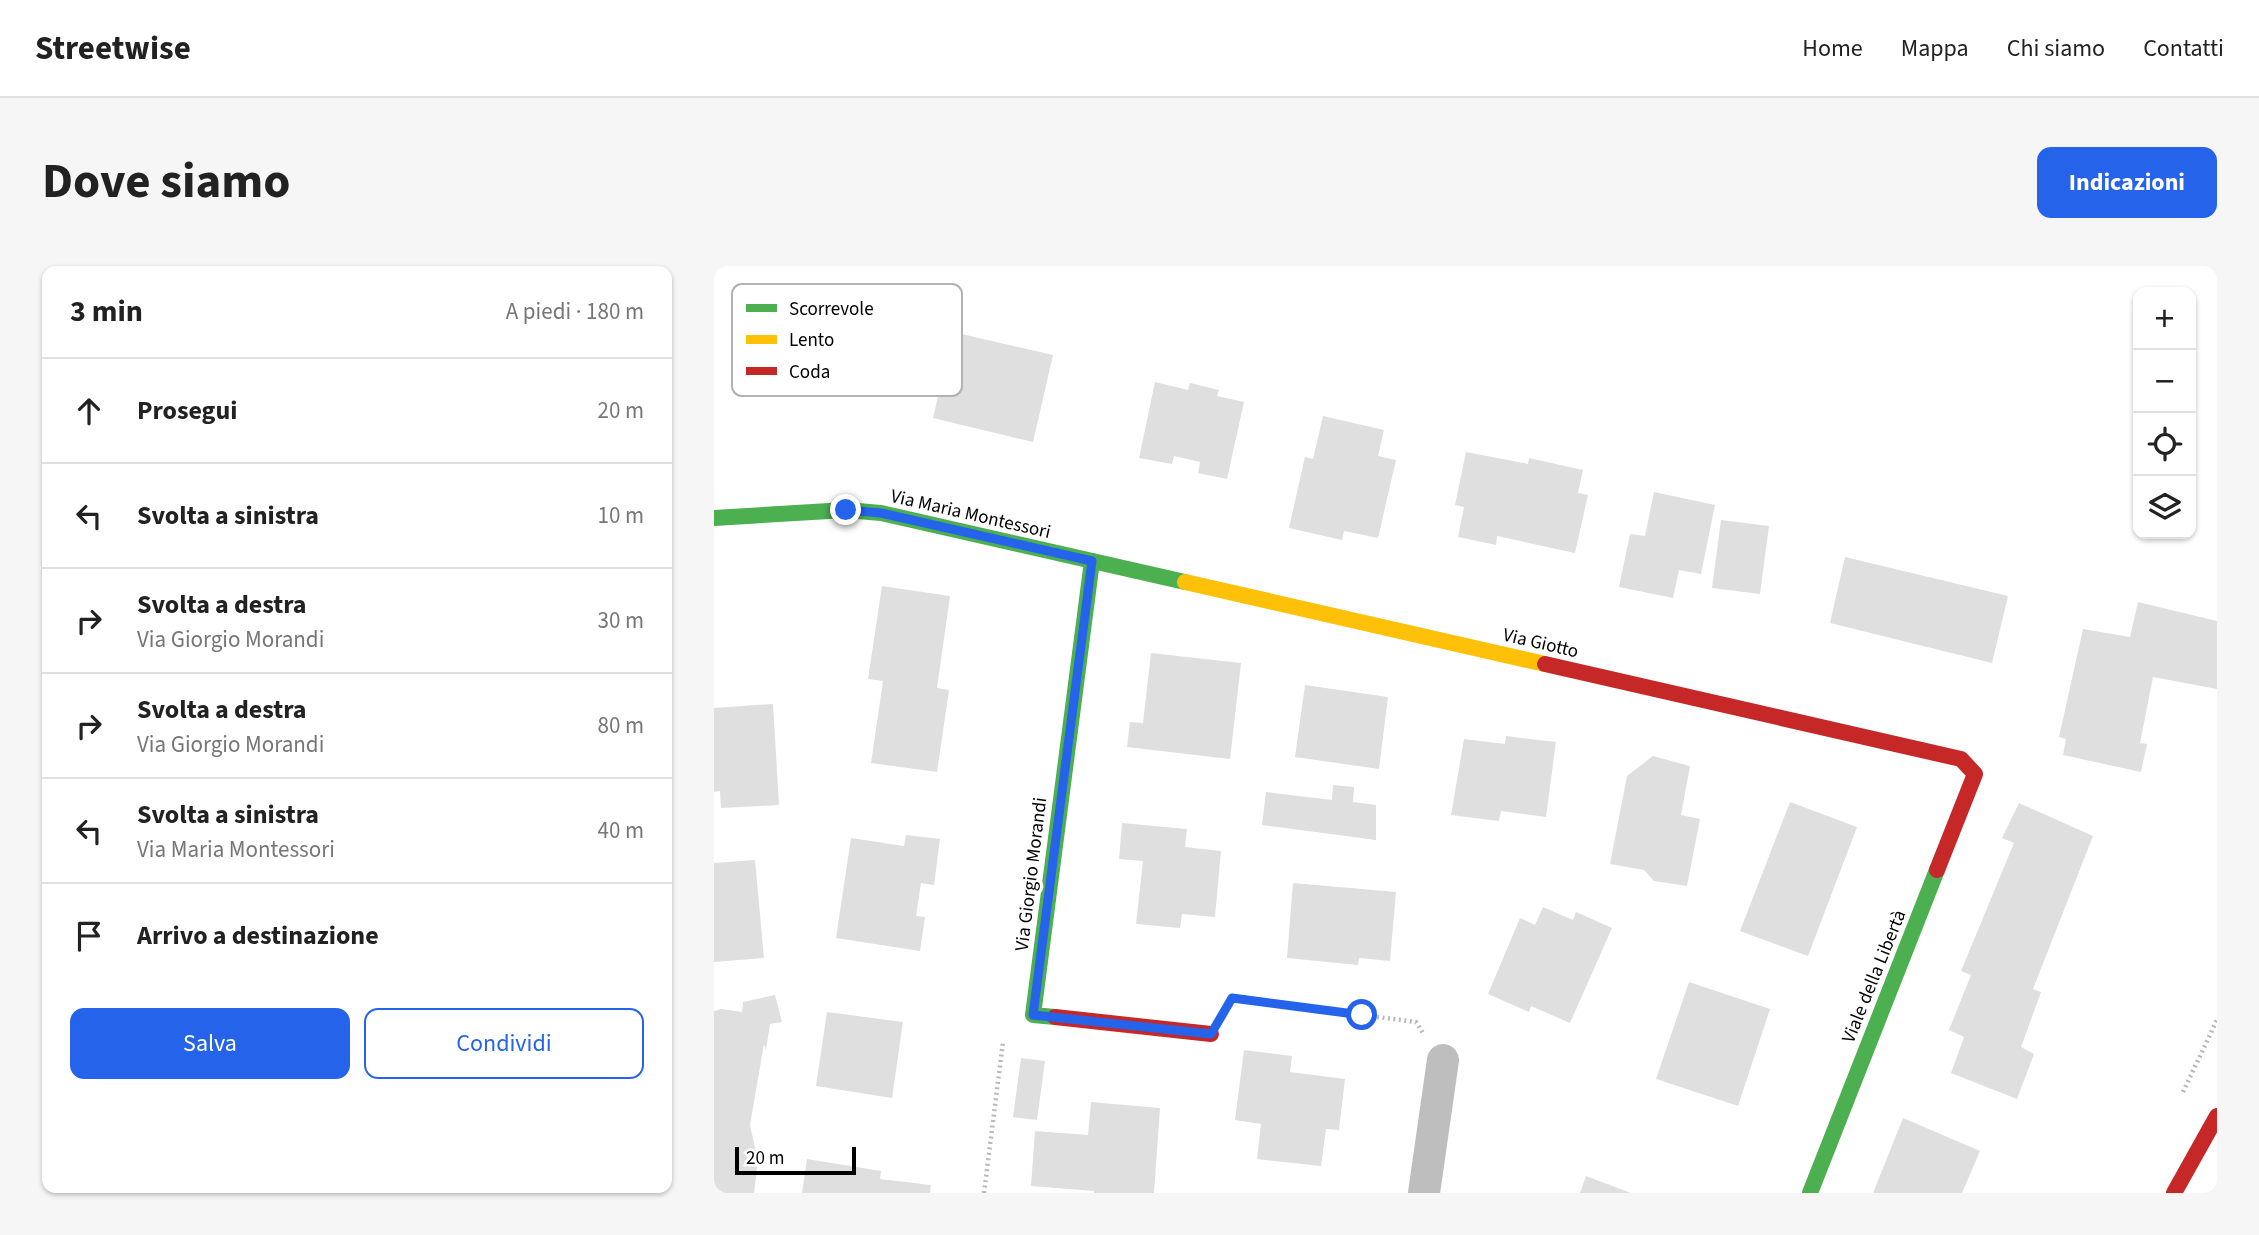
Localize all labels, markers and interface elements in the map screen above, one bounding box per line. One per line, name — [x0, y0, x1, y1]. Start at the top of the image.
text: Streetwise — [35, 25, 191, 72]
text: Home — [1802, 31, 1863, 66]
text: Mappa — [1901, 31, 1969, 66]
text: Chi siamo — [2007, 31, 2105, 66]
text: Contatti — [2143, 31, 2224, 66]
text: Dove siamo — [42, 147, 291, 217]
button: Indicazioni — [2037, 147, 2217, 218]
legend — [732, 284, 962, 396]
map controls — [2133, 287, 2196, 539]
button: + — [2133, 287, 2196, 350]
text: 3 min — [70, 290, 143, 333]
text: A piedi · 180 m — [506, 295, 644, 328]
text: Scorrevole — [789, 296, 874, 323]
text: Lento — [789, 327, 834, 354]
button: − — [2133, 350, 2196, 413]
text: Coda — [789, 359, 830, 386]
icon: ahead — [70, 392, 108, 430]
text: Prosegui — [137, 392, 237, 429]
text: 20 m — [597, 394, 644, 427]
button: locate — [2133, 413, 2196, 476]
button: layers — [2133, 476, 2196, 539]
street label: Via Maria Montessori — [888, 483, 1053, 546]
route end — [830, 494, 861, 525]
icon: left — [70, 497, 108, 535]
text: Svolta a sinistra — [137, 497, 319, 534]
text: 10 m — [597, 499, 644, 532]
text: Svolta a destra — [137, 586, 307, 623]
icon: right — [70, 602, 108, 640]
text: 30 m — [597, 604, 644, 637]
street label: Via Giotto — [1500, 622, 1581, 665]
text: Via Giorgio Morandi — [137, 623, 324, 656]
text: Svolta a destra — [137, 691, 307, 728]
icon: right — [70, 707, 108, 745]
text: 80 m — [597, 709, 644, 742]
text: Via Giorgio Morandi — [137, 728, 324, 761]
text: Svolta a sinistra — [137, 796, 319, 833]
street label: Via Giorgio Morandi — [1009, 796, 1054, 953]
icon: left — [70, 812, 108, 850]
text: 40 m — [597, 814, 644, 847]
text: Via Maria Montessori — [137, 833, 335, 866]
street label: Viale della Libertà — [1835, 906, 1913, 1047]
icon: arrive — [70, 917, 108, 955]
text: Arrivo a destinazione — [137, 917, 379, 954]
route start — [1346, 999, 1377, 1030]
button: Salva — [70, 1008, 350, 1079]
button: Condividi — [364, 1008, 644, 1079]
scale bar — [735, 1144, 856, 1176]
text: 20 m — [746, 1145, 784, 1172]

